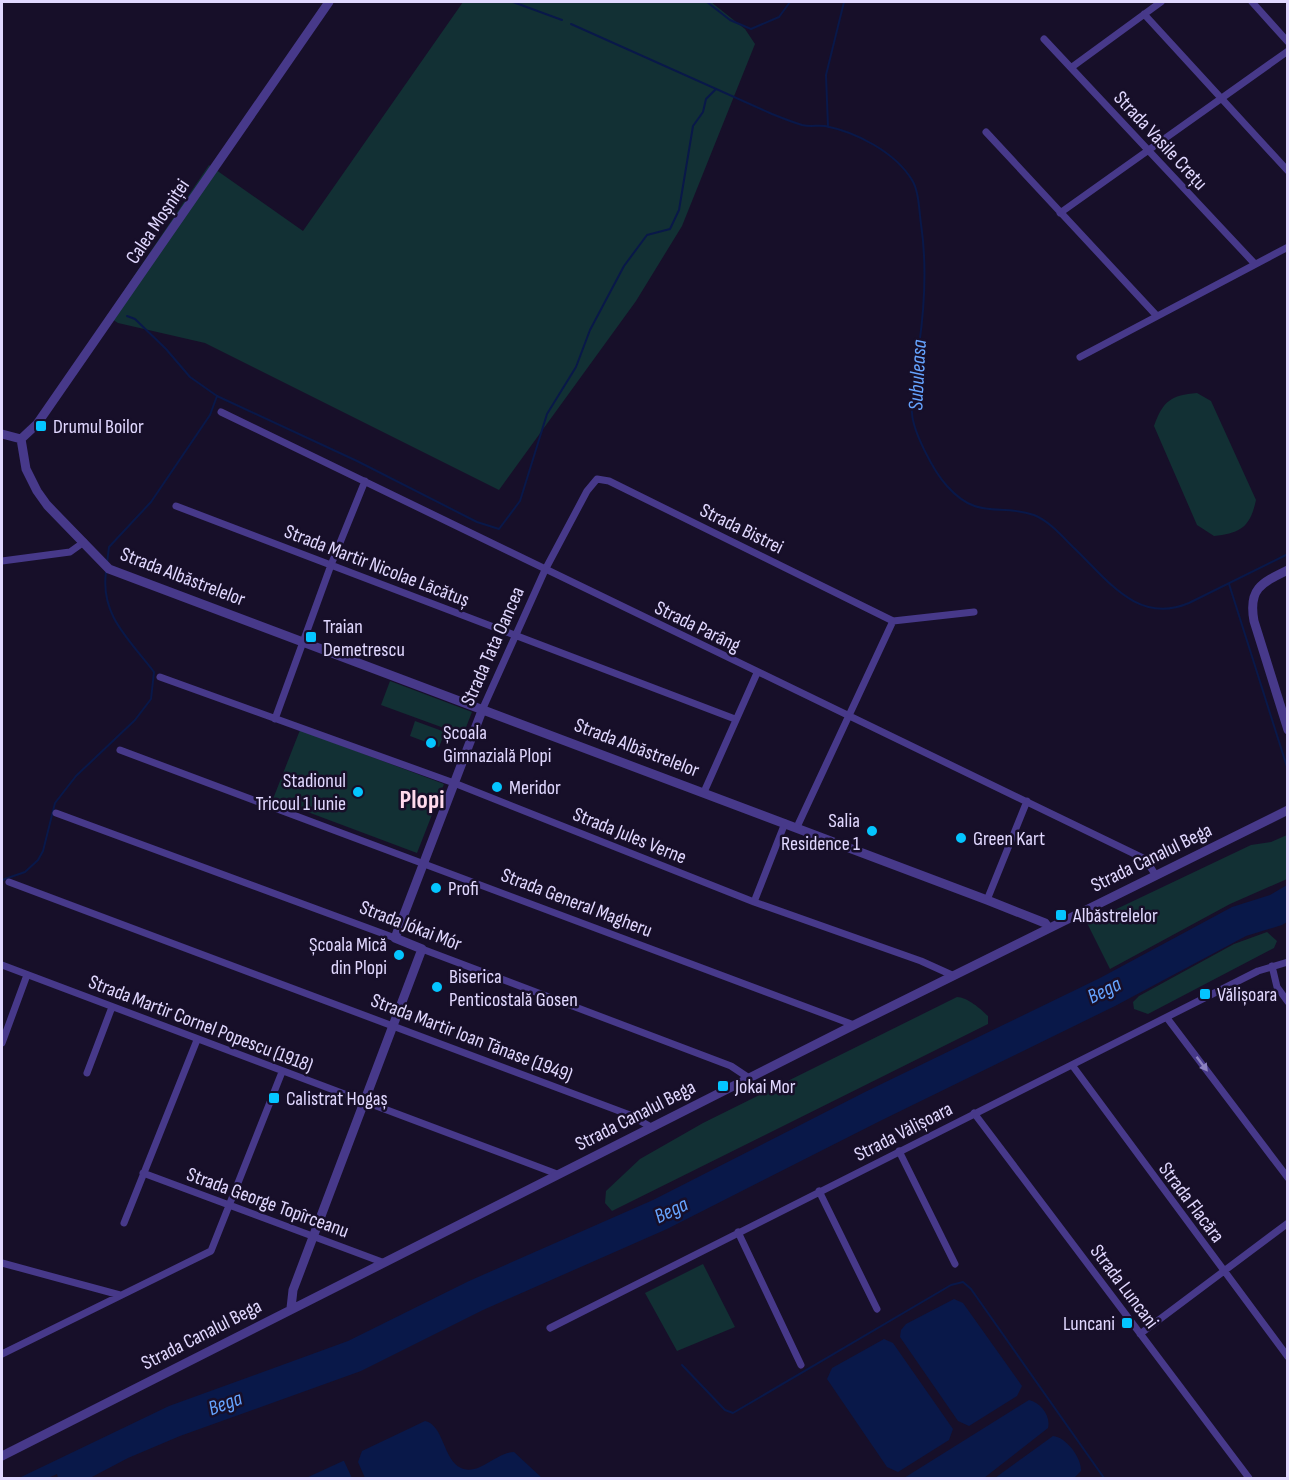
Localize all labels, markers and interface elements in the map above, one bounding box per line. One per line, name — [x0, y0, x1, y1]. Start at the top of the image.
street label: Strada Vasile Crețu — [1108, 86, 1212, 195]
street label: Calea Moșniței — [121, 175, 195, 268]
water label: Subuleasa — [903, 338, 932, 411]
place label: Drumul Boilor — [53, 415, 144, 439]
marker: Drumul Boilor — [34, 419, 48, 433]
street label: Strada Bistrei — [696, 498, 787, 559]
street label: Strada Martir Nicolae Lăcătuș — [281, 520, 473, 612]
street label: Strada Albăstrelelor — [117, 542, 249, 612]
street label: Strada Tata Oancea — [456, 583, 530, 710]
street label: Strada Parâng — [651, 596, 744, 658]
place label: Traian Demetrescu — [323, 615, 405, 662]
marker: Traian Demetrescu — [304, 630, 318, 644]
street label: Strada Albăstrelelor — [571, 713, 703, 783]
place label: Școala Gimnazială Plopi — [443, 721, 552, 768]
marker: Școala Gimnazială Plopi — [424, 736, 438, 750]
place label: Stadionul Tricoul 1 Iunie — [256, 769, 346, 816]
place label: Meridor — [509, 776, 561, 800]
marker: Meridor — [490, 780, 504, 794]
marker: Stadionul Tricoul 1 Iunie — [351, 785, 365, 799]
district label: Plopi — [400, 785, 444, 816]
street label: Strada Jules Verne — [569, 802, 690, 870]
place label: Salia Residence 1 — [781, 809, 860, 856]
street label: Strada Canalul Bega — [1087, 818, 1216, 898]
marker: Salia Residence 1 — [865, 824, 879, 838]
place label: Green Kart — [973, 827, 1045, 851]
marker: Green Kart — [954, 831, 968, 845]
street label: Strada General Magheru — [498, 863, 656, 943]
place label: Profi — [448, 877, 479, 901]
marker: Profi — [429, 881, 443, 895]
street label: Strada Jókai Mór — [356, 895, 465, 957]
place label: Albăstrelelor — [1072, 904, 1158, 928]
marker: Albăstrelelor — [1054, 908, 1068, 922]
place label: Școala Mică din Plopi — [309, 933, 387, 980]
marker: Școala Mică din Plopi — [392, 948, 406, 962]
place label: Biserica Penticostală Gosen — [449, 965, 578, 1012]
street label: Strada Martir Cornel Popescu (1918) — [85, 970, 316, 1078]
water label: Bega — [1083, 971, 1126, 1009]
marker: Biserica Penticostală Gosen — [430, 980, 444, 994]
place label: Vălișoara — [1217, 983, 1277, 1007]
marker: Vălișoara — [1198, 987, 1212, 1001]
street label: Strada Martir Ioan Tănase (1949) — [367, 988, 576, 1087]
one-way arrow — [1196, 1057, 1208, 1072]
street label: Strada Canalul Bega — [571, 1075, 700, 1156]
place label: Jokai Mor — [734, 1075, 796, 1099]
marker: Jokai Mor — [716, 1079, 730, 1093]
place label: Calistrat Hogaș — [286, 1087, 388, 1111]
marker: Calistrat Hogaș — [267, 1091, 281, 1105]
street label: Strada Vălișoara — [850, 1097, 957, 1167]
street label: Strada Flacăra — [1153, 1158, 1229, 1248]
street label: Strada George Topîrceanu — [183, 1162, 352, 1243]
water label: Bega — [650, 1191, 693, 1229]
street label: Strada Luncani — [1086, 1239, 1164, 1333]
street label: Strada Canalul Bega — [137, 1294, 266, 1375]
place label: Luncani — [1063, 1311, 1115, 1335]
marker: Luncani — [1120, 1316, 1134, 1330]
water label: Bega — [205, 1386, 246, 1421]

